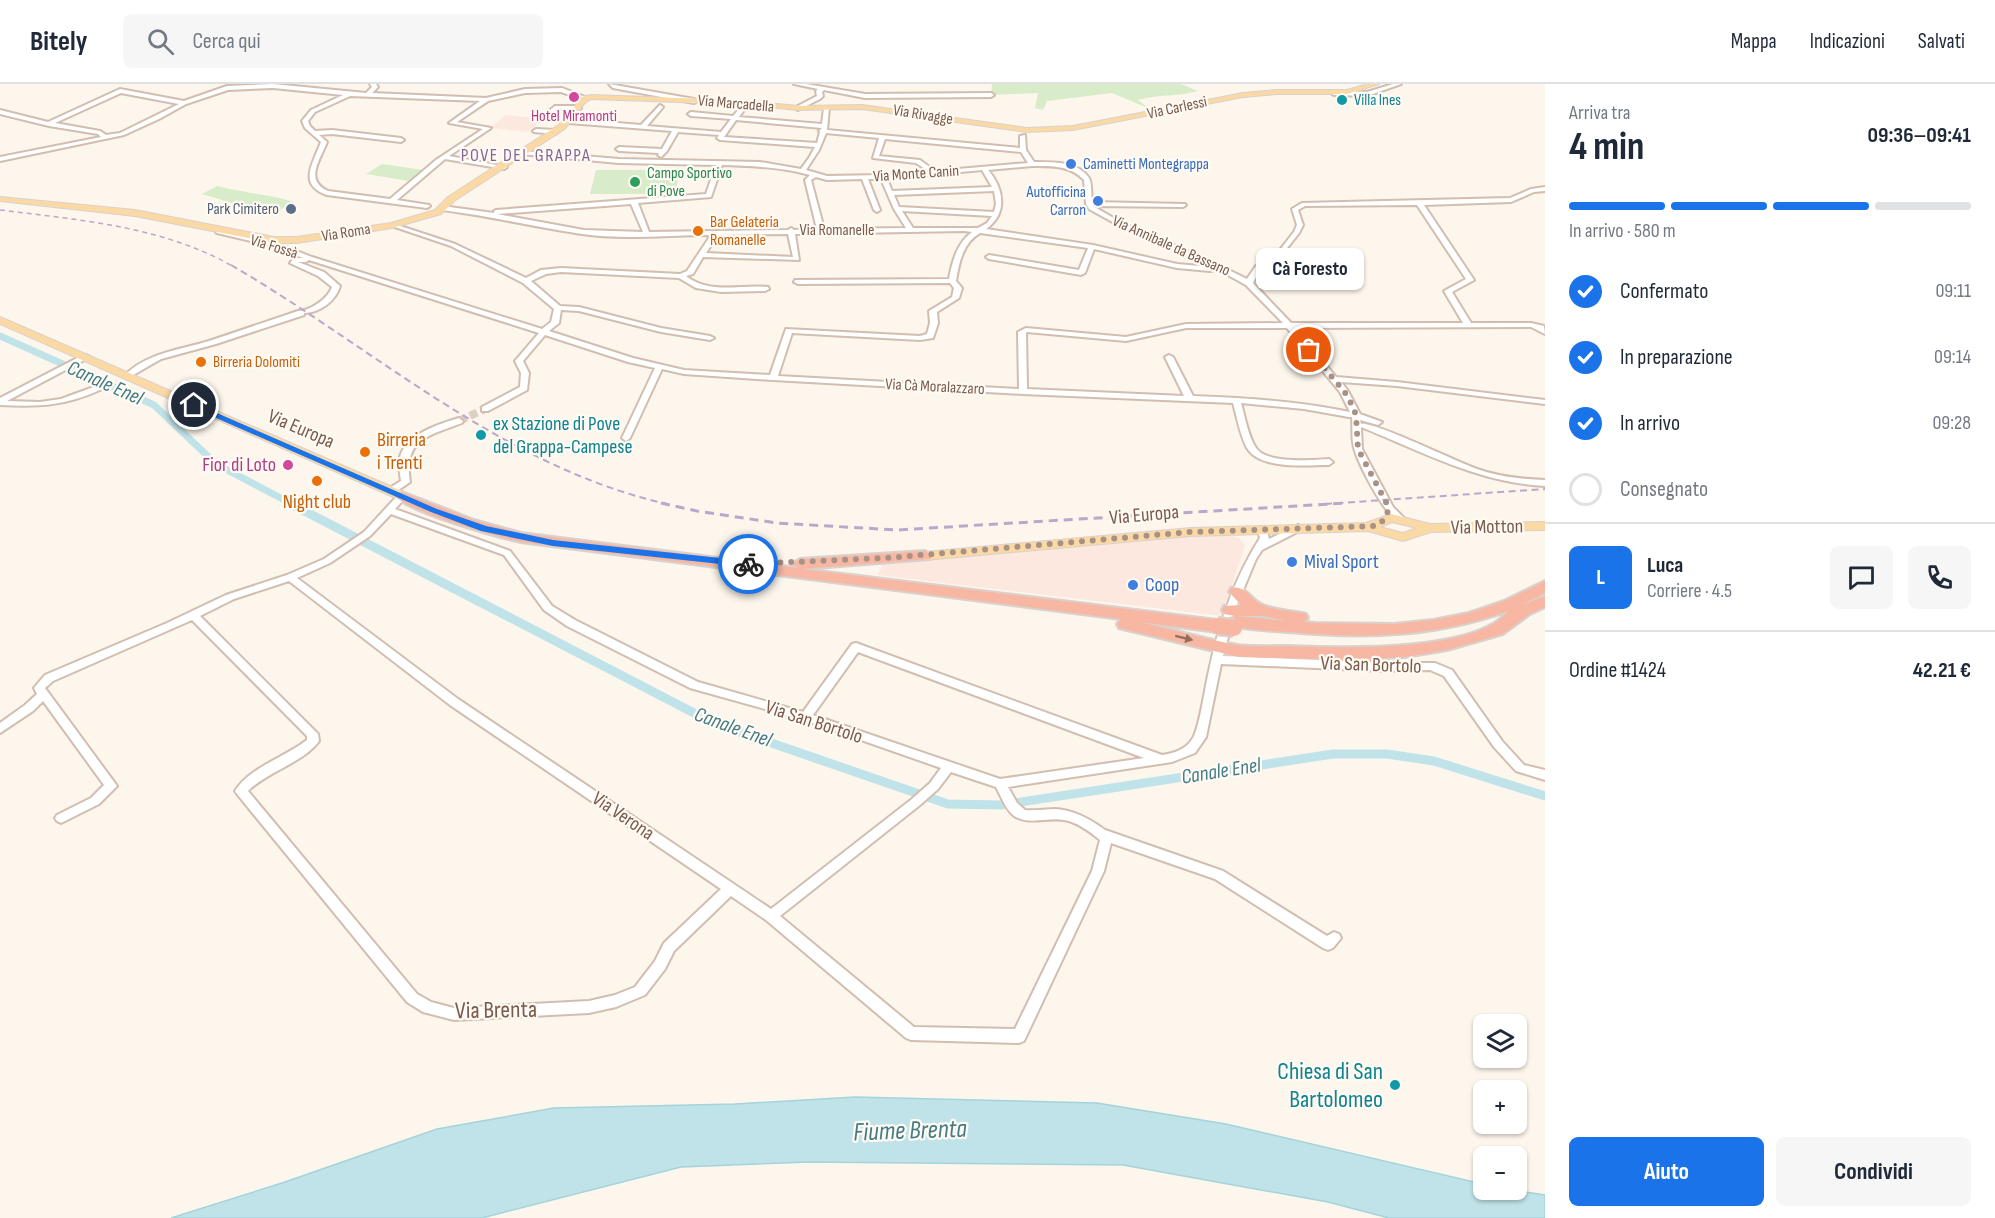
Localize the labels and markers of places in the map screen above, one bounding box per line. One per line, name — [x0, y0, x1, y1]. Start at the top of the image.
marker: Hotel Miramonti — [567, 90, 581, 104]
place label: Villa Ines — [1354, 91, 1401, 110]
marker: Villa Ines — [1335, 93, 1349, 107]
place label: Hotel Miramonti — [531, 107, 617, 126]
place label: Caminetti Montegrappa — [1083, 155, 1209, 174]
marker: Caminetti Montegrappa — [1064, 157, 1078, 171]
place label: Campo Sportivo di Pove — [647, 164, 732, 201]
marker: Campo Sportivo di Pove — [628, 175, 642, 189]
place label: Autofficina Carron — [1026, 183, 1086, 220]
marker: Autofficina Carron — [1091, 194, 1105, 208]
place label: Park Cimitero — [207, 200, 279, 219]
marker: Park Cimitero — [284, 202, 298, 216]
place label: Bar Gelateria Romanelle — [710, 213, 779, 250]
marker: Bar Gelateria Romanelle — [691, 224, 705, 238]
callout: Cà Foresto — [1255, 248, 1363, 290]
pin — [1283, 324, 1334, 375]
place label: Birreria Dolomiti — [213, 353, 300, 372]
marker: Birreria Dolomiti — [194, 355, 208, 369]
pin — [168, 379, 219, 430]
place label: ex Stazione di Pove del Grappa-Campese — [493, 412, 632, 459]
place label: Birreria i Trenti — [377, 428, 426, 475]
marker: ex Stazione di Pove del Grappa-Campese — [474, 428, 488, 442]
marker: Birreria i Trenti — [358, 445, 372, 459]
place label: Fior di Loto — [202, 453, 276, 477]
marker: Fior di Loto — [281, 458, 295, 472]
marker: Night club — [310, 474, 324, 488]
place label: Night club — [283, 490, 351, 514]
place label: Mival Sport — [1304, 550, 1379, 574]
marker: Mival Sport — [1285, 555, 1299, 569]
place label: Coop — [1145, 573, 1179, 597]
marker: Coop — [1126, 578, 1140, 592]
place label: Chiesa di San Bartolomeo — [1277, 1057, 1383, 1114]
marker: Chiesa di San Bartolomeo — [1388, 1078, 1402, 1092]

